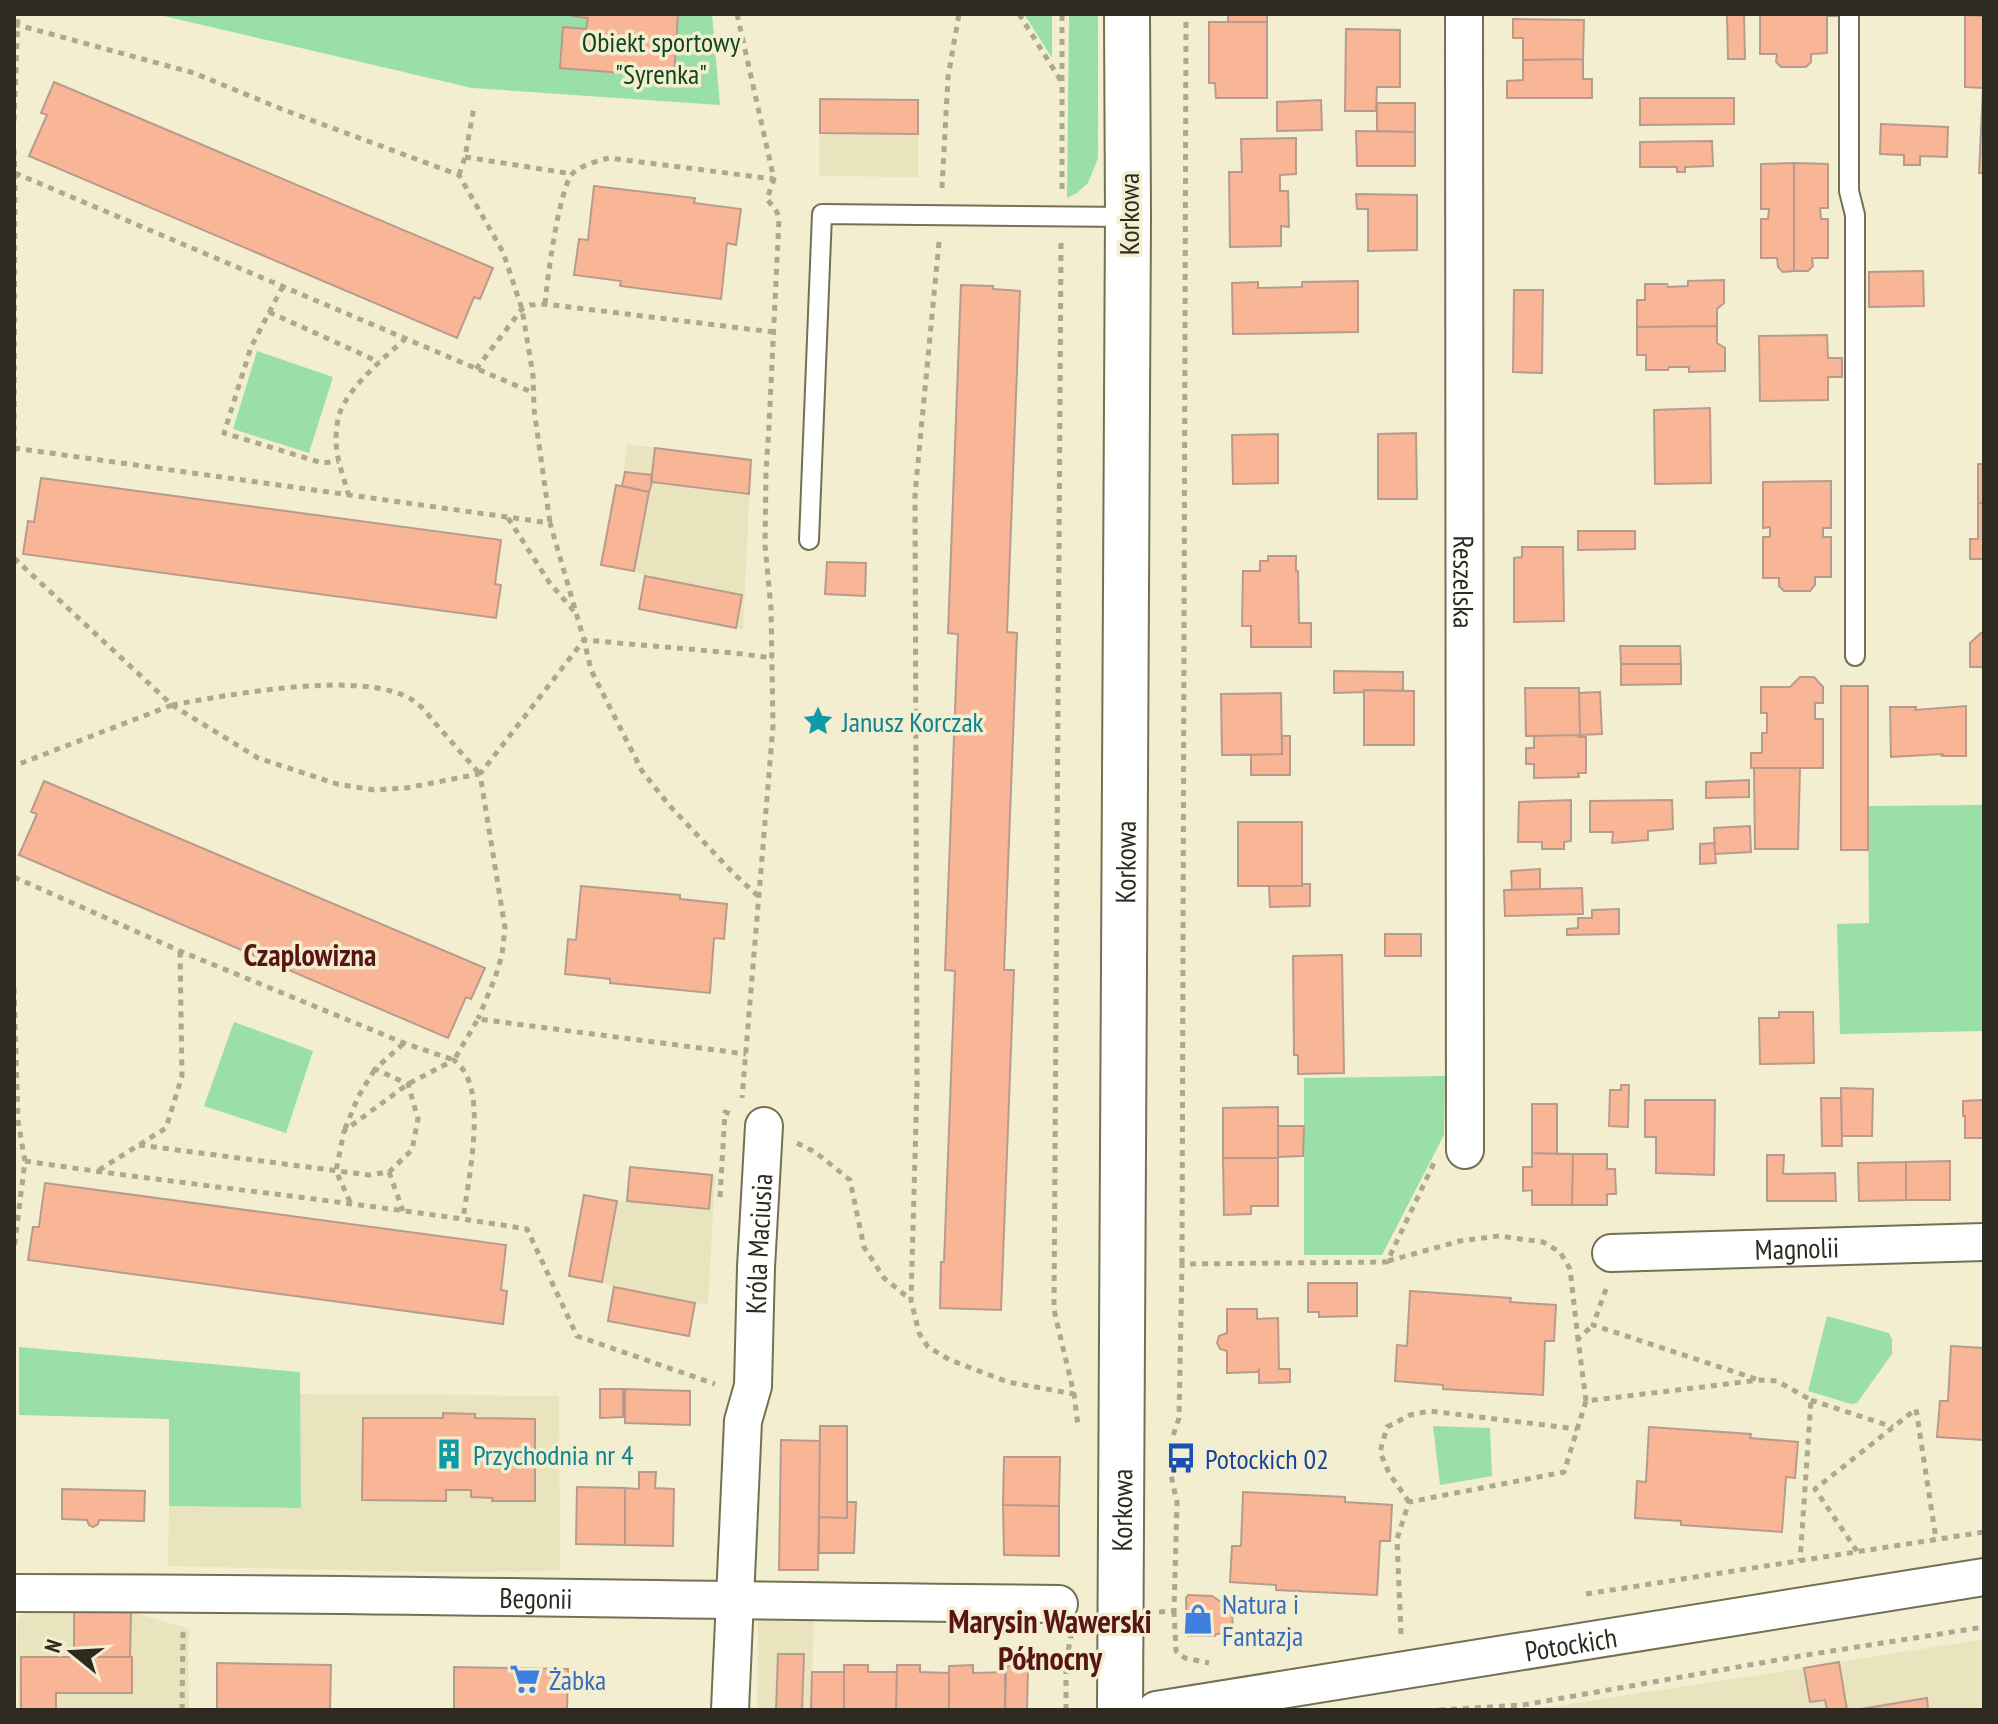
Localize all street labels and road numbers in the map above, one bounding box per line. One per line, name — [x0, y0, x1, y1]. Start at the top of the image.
street label: Korkowa — [1110, 173, 1147, 255]
street label: Reszelska — [1446, 536, 1483, 628]
street label: Korkowa — [1106, 821, 1143, 903]
street label: Króla Maciusia — [736, 1172, 780, 1315]
street label: Magnolii — [1754, 1228, 1840, 1267]
street label: Korkowa — [1102, 1469, 1140, 1551]
street label: Begonii — [499, 1578, 573, 1616]
street label: Potockich — [1522, 1618, 1619, 1669]

